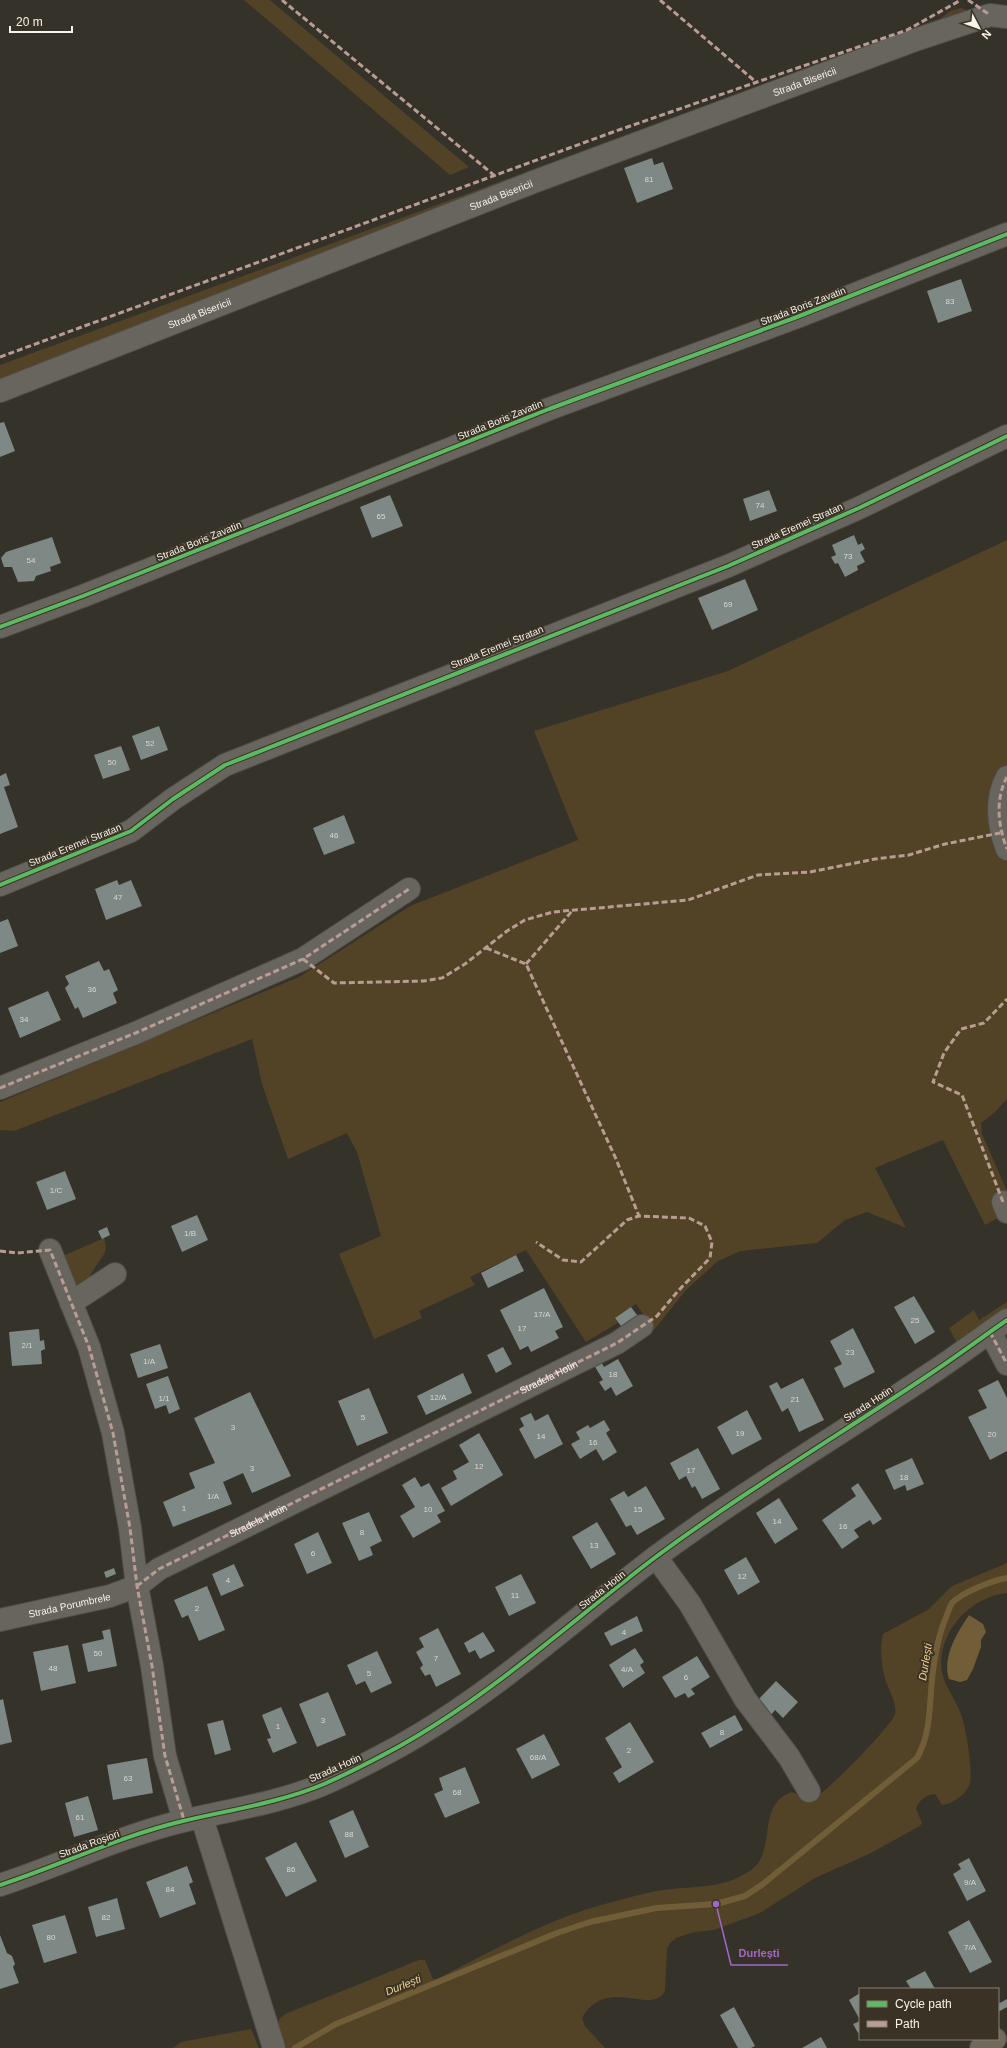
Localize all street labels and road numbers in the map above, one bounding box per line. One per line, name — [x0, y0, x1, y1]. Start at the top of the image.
street label: Strada Bisericii — [771, 64, 838, 98]
street label: Strada Bisericii — [468, 177, 534, 212]
street label: Strada Boris Zavatin — [759, 285, 847, 327]
street label: Strada Bisericii — [166, 296, 232, 330]
street label: Strada Boris Zavatin — [456, 398, 544, 442]
street label: Strada Eremei Stratan — [750, 501, 844, 551]
street label: Strada Boris Zavatin — [155, 519, 243, 563]
street label: Strada Eremei Stratan — [449, 623, 545, 671]
street label: Strada Eremei Stratan — [27, 821, 123, 869]
street label: Stradela Hotin — [517, 1358, 579, 1396]
street label: Strada Hotin — [842, 1384, 894, 1424]
street label: Stradela Hotin — [227, 1501, 289, 1539]
street label: Strada Hotin — [577, 1569, 627, 1611]
street label: Strada Porumbrele — [27, 1590, 112, 1619]
street label: Strada Hotin — [307, 1752, 363, 1784]
street label: Strada Roșiori — [57, 1828, 121, 1860]

